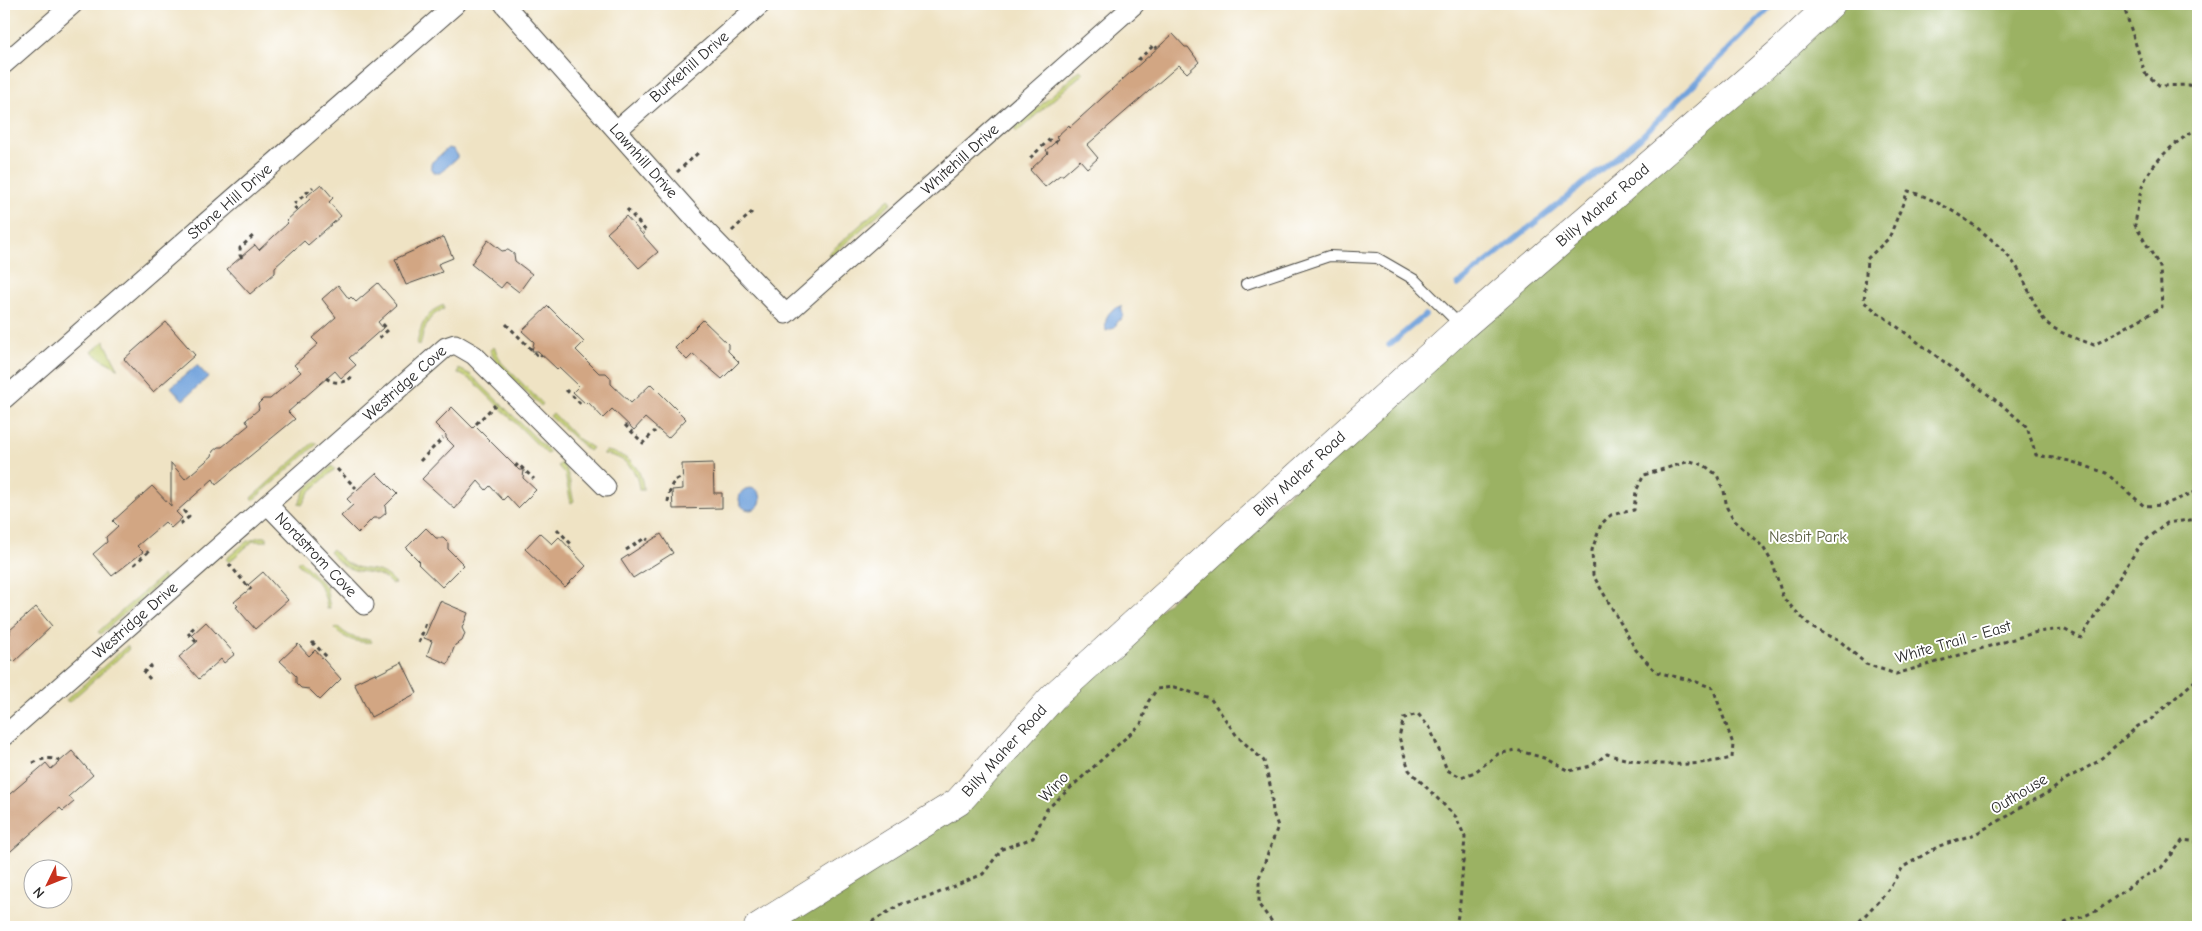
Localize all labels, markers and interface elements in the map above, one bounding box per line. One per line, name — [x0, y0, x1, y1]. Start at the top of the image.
street label: Burkehill Drive — [646, 27, 732, 106]
street label: Lawnhill Drive — [606, 120, 681, 202]
street label: Whitehill Drive — [918, 120, 1002, 198]
street label: Stone Hill Drive — [184, 160, 276, 243]
street label: Billy Maher Road — [1552, 160, 1653, 251]
street label: Westridge Cove — [360, 342, 450, 425]
street label: Billy Maher Road — [1250, 428, 1349, 520]
street label: Nordstrom Cove — [271, 509, 360, 601]
park label: Nesbit Park — [1769, 528, 1847, 546]
street label: Westridge Drive — [89, 578, 181, 662]
street label: White Trail - East — [1893, 617, 2013, 667]
street label: Billy Maher Road — [958, 701, 1051, 800]
street label: Wino — [1035, 768, 1073, 806]
street label: Outhouse — [1987, 770, 2051, 818]
north arrow — [22, 858, 72, 908]
text: N — [30, 883, 48, 902]

